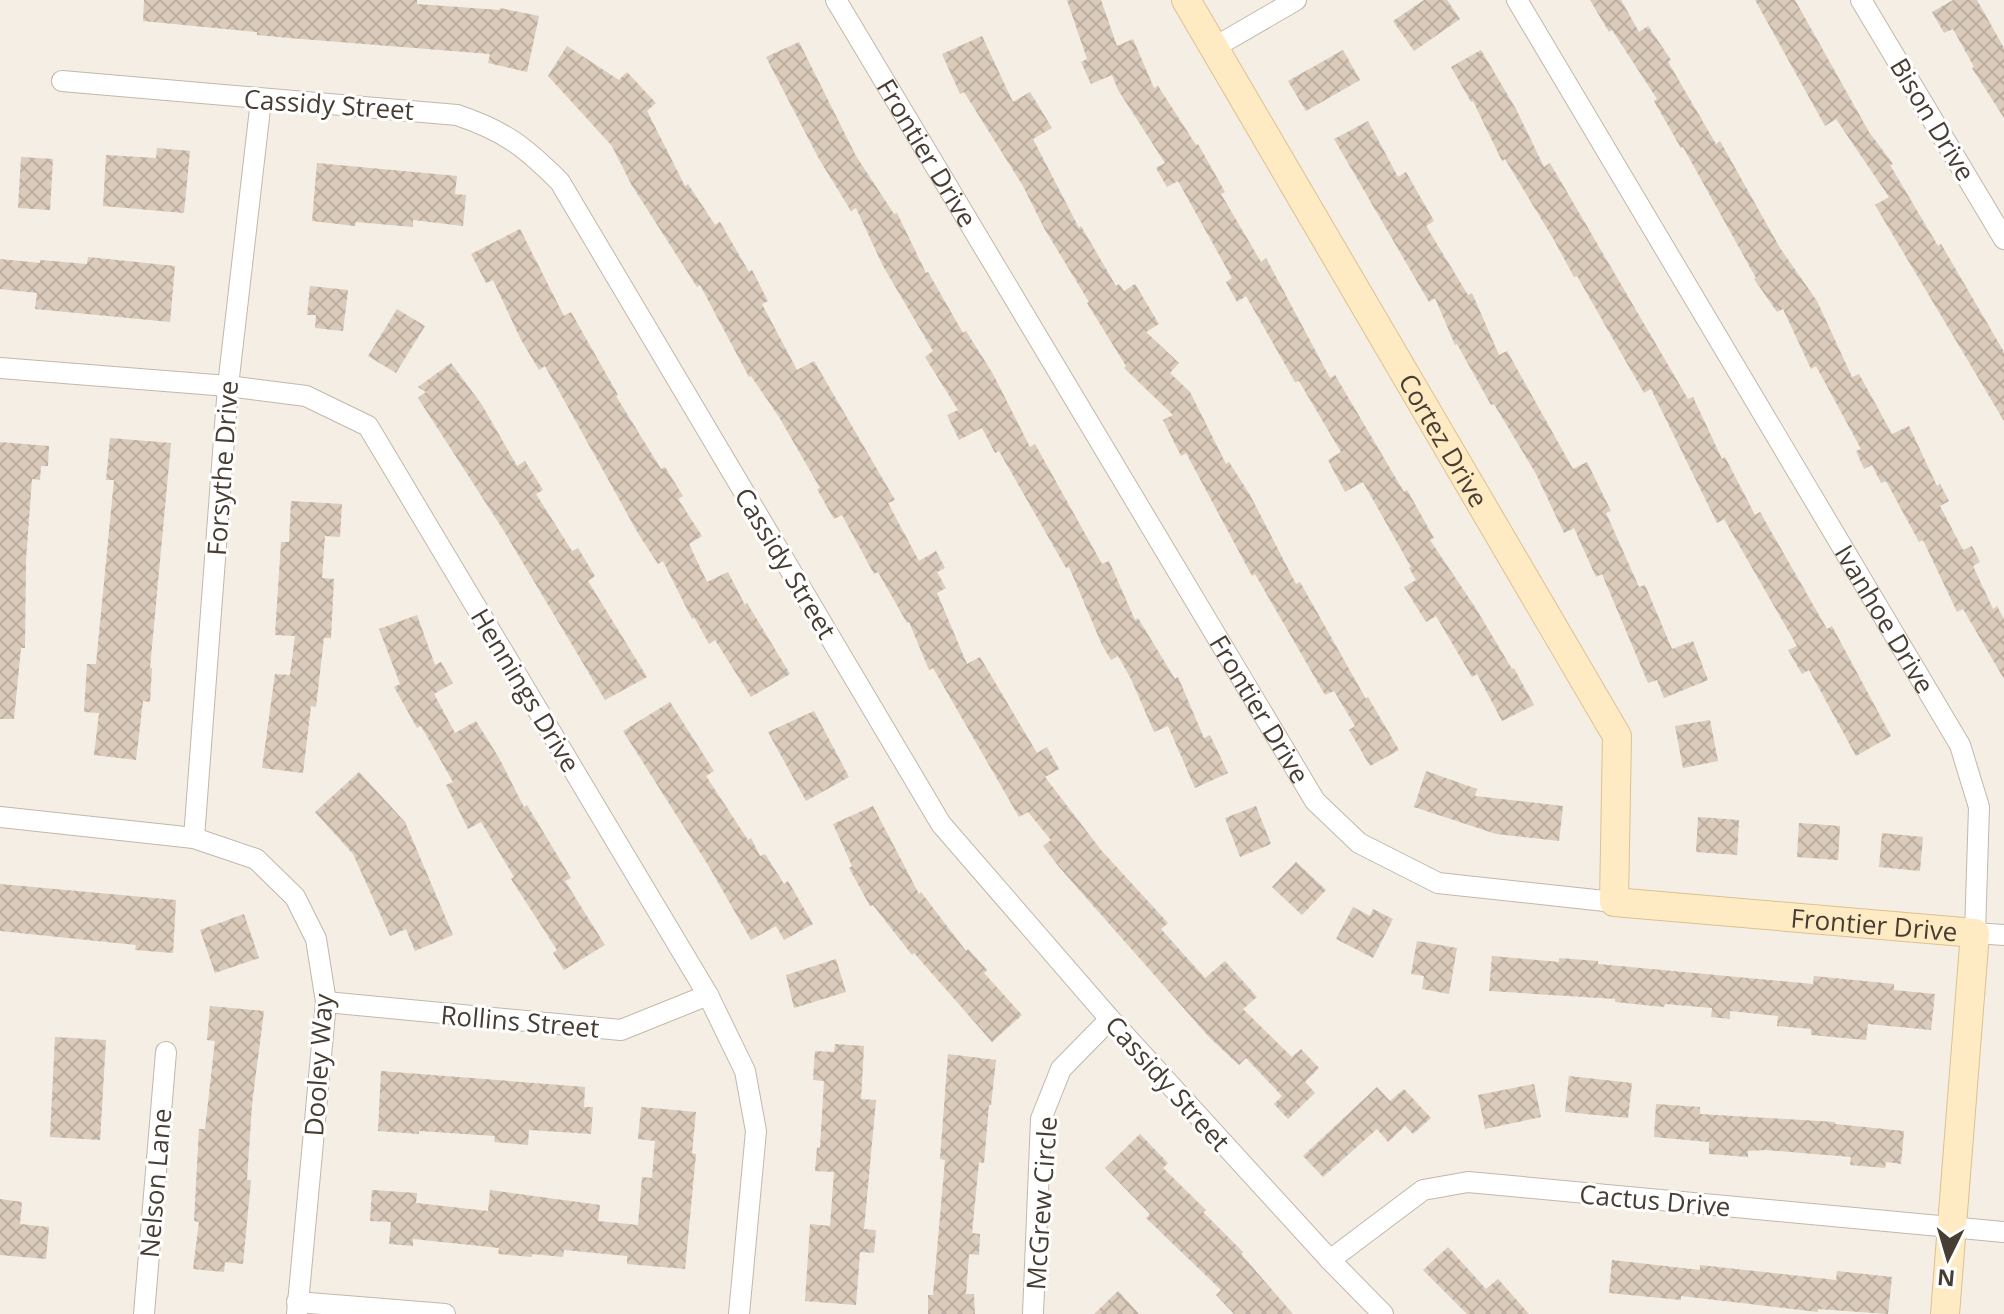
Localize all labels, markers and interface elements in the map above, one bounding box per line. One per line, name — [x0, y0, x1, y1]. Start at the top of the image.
street label: Bison Drive — [1882, 51, 1984, 187]
street label: Frontier Drive — [869, 72, 986, 234]
street label: Cassidy Street — [243, 80, 415, 128]
street label: Cortez Drive — [1390, 367, 1497, 514]
street label: Forsythe Drive — [198, 379, 246, 557]
street label: Cassidy Street — [727, 481, 845, 645]
street label: Ivanhoe Drive — [1827, 538, 1943, 700]
street label: Hennings Drive — [463, 601, 589, 779]
street label: Frontier Drive — [1202, 628, 1318, 790]
street label: Frontier Drive — [1789, 899, 1959, 949]
street label: Dooley Way — [295, 992, 341, 1137]
street label: Rollins Street — [439, 996, 601, 1046]
street label: Cassidy Street — [1098, 1008, 1238, 1158]
street label: Nelson Lane — [131, 1107, 179, 1259]
street label: McGrew Circle — [1017, 1115, 1065, 1291]
street label: Cactus Drive — [1578, 1175, 1732, 1225]
north arrow — [1908, 1218, 1988, 1298]
text: N — [1936, 1263, 1956, 1295]

